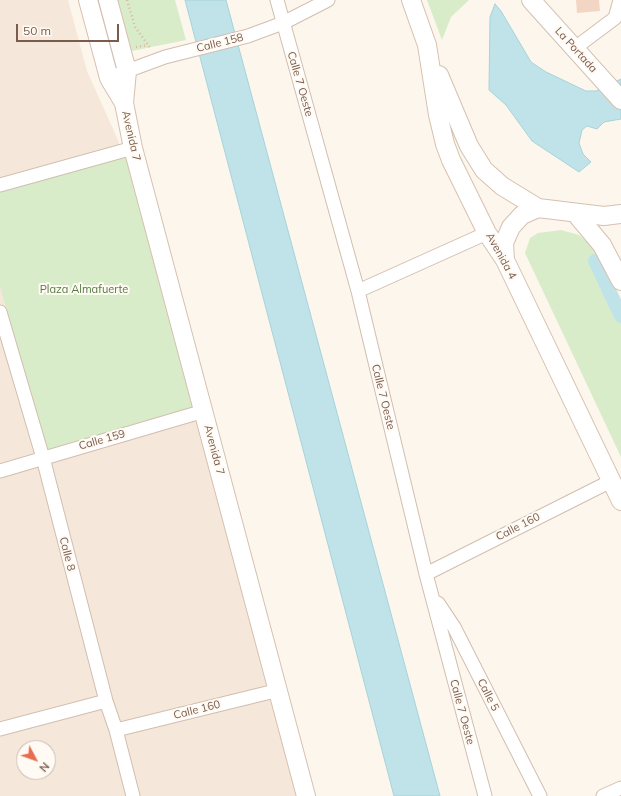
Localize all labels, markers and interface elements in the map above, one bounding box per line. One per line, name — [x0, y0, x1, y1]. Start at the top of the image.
scale bar — [18, 16, 121, 42]
text: 50 m — [23, 23, 51, 38]
street label: La Portada — [552, 25, 600, 75]
street label: Calle 158 — [195, 31, 245, 55]
street label: Calle 7 Oeste — [284, 50, 316, 118]
street label: Avenida 7 — [119, 110, 143, 162]
street label: Avenida 4 — [483, 230, 519, 282]
park label: Plaza Almafuerte — [40, 283, 128, 297]
street label: Calle 7 Oeste — [368, 363, 398, 431]
street label: Avenida 7 — [201, 424, 227, 476]
street label: Calle 159 — [77, 427, 127, 453]
street label: Calle 160 — [494, 510, 542, 544]
street label: Calle 8 — [56, 536, 78, 572]
street label: Calle 5 — [474, 677, 502, 713]
street label: Calle 7 Oeste — [447, 678, 477, 746]
street label: Calle 160 — [172, 698, 222, 722]
north arrow — [16, 740, 56, 780]
text: N — [36, 759, 52, 775]

